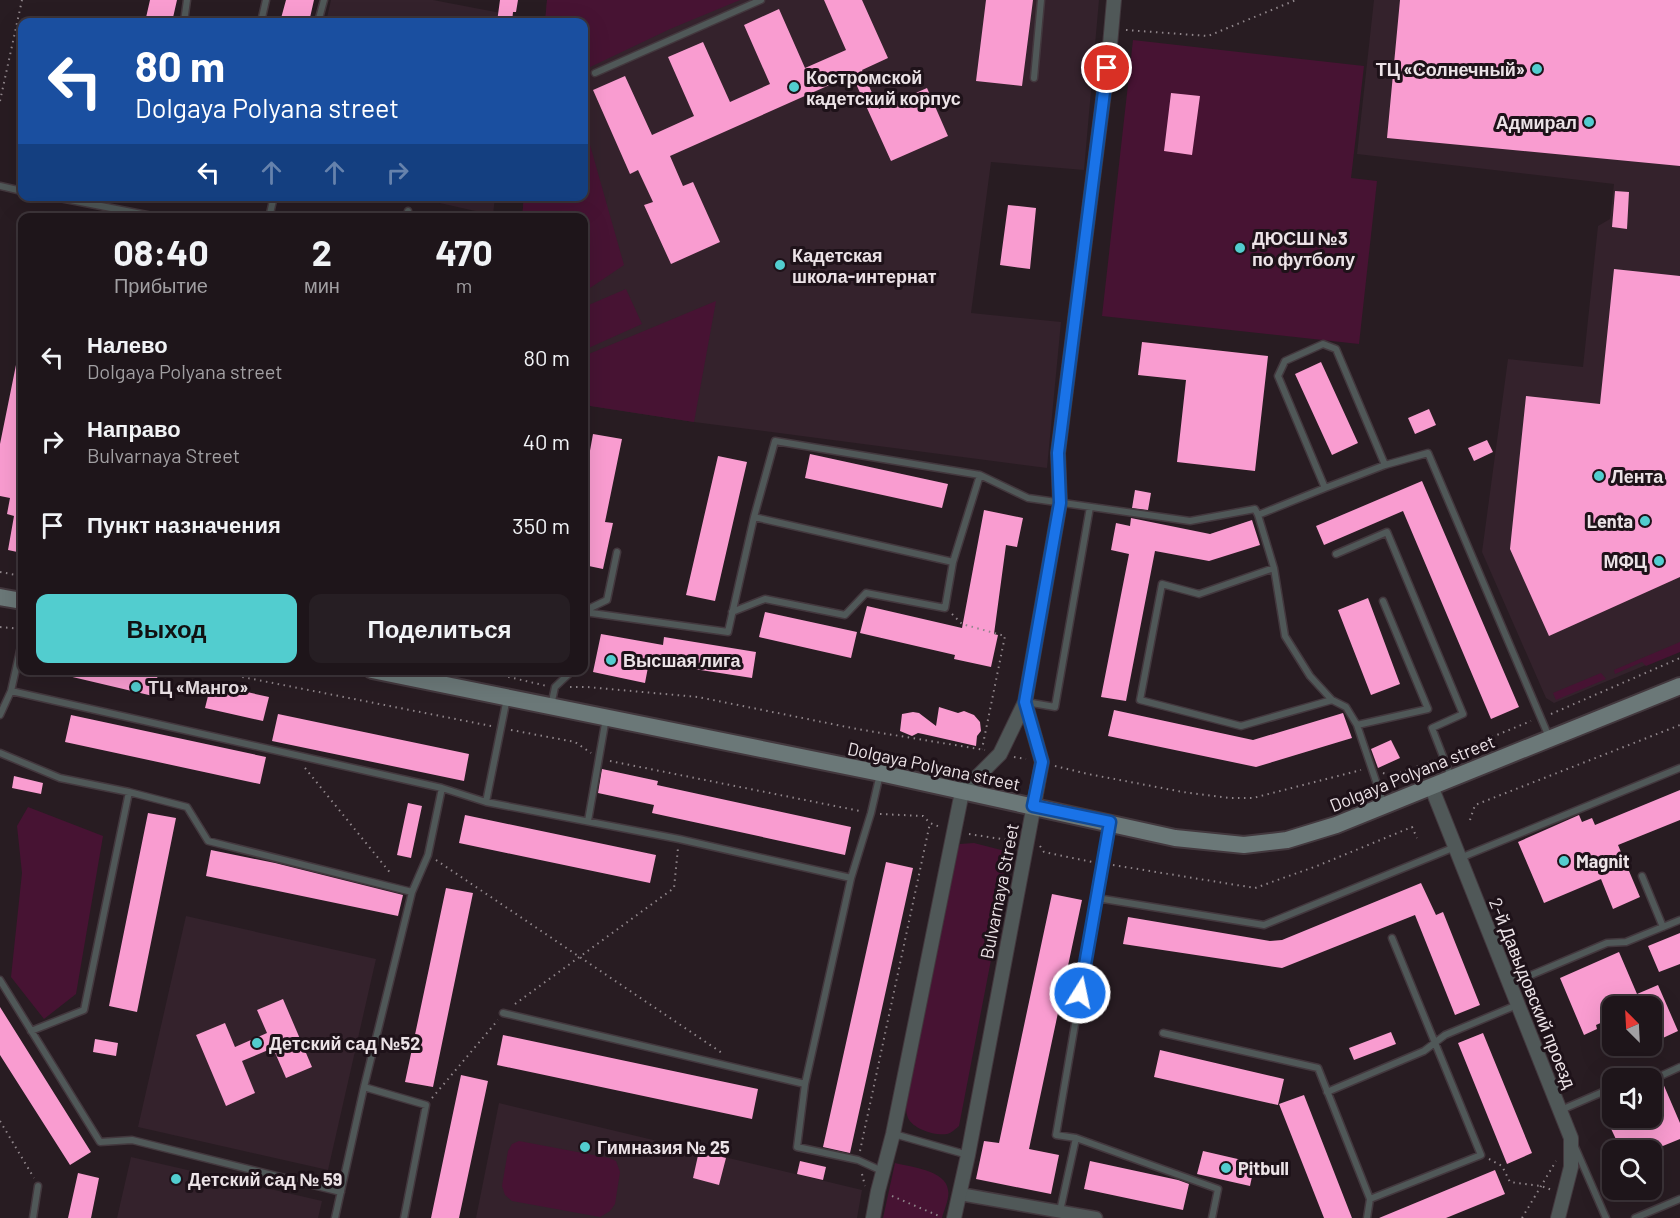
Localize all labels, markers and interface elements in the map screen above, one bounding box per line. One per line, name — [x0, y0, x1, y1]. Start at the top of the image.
text: 80 m — [135, 40, 225, 90]
icon: left — [36, 42, 114, 120]
pin — [1081, 42, 1132, 93]
icon: arrive — [1090, 51, 1123, 84]
place label: ТЦ «Солнечный» — [1376, 58, 1525, 80]
marker: ТЦ «Солнечный» — [1530, 62, 1544, 76]
place label: Костромской кадетский корпус — [806, 66, 961, 109]
marker: Костромской кадетский корпус — [787, 80, 801, 94]
text: Dolgaya Polyana street — [135, 91, 399, 123]
place label: Адмирал — [1496, 111, 1577, 133]
marker: Адмирал — [1582, 115, 1596, 129]
icon: left — [192, 156, 225, 189]
icon: ahead — [255, 156, 288, 189]
icon: ahead — [318, 156, 351, 189]
icon: right — [381, 156, 414, 189]
place label: ДЮСШ №3 по футболу — [1252, 227, 1355, 270]
text: 08:40 — [113, 230, 209, 273]
text: 2 — [312, 230, 332, 273]
text: 470 — [435, 230, 493, 273]
marker: ДЮСШ №3 по футболу — [1233, 241, 1247, 255]
place label: Кадетская школа-интернат — [792, 244, 937, 287]
marker: Кадетская школа-интернат — [773, 258, 787, 272]
text: Прибытие — [114, 273, 208, 297]
text: мин — [304, 273, 340, 297]
text: m — [456, 273, 472, 297]
text: Налево — [87, 331, 168, 357]
icon: left — [36, 341, 69, 374]
text: 80 m — [524, 344, 570, 370]
text: Dolgaya Polyana street — [87, 359, 283, 383]
text: Направо — [87, 415, 181, 441]
icon: right — [36, 425, 69, 458]
text: 40 m — [523, 428, 570, 454]
text: Bulvarnaya Street — [87, 443, 240, 467]
place label: Лента — [1611, 465, 1664, 487]
marker: Лента — [1592, 469, 1606, 483]
icon: arrive — [36, 509, 69, 542]
place label: Lenta — [1587, 510, 1633, 532]
text: Пункт назначения — [87, 511, 281, 537]
text: 350 m — [512, 512, 570, 538]
marker: Lenta — [1638, 514, 1652, 528]
place label: МФЦ — [1603, 550, 1648, 572]
marker: МФЦ — [1652, 554, 1666, 568]
button: Выход — [36, 594, 297, 663]
button: Поделиться — [309, 594, 570, 663]
place label: Высшая лига — [623, 649, 741, 671]
marker: Высшая лига — [604, 653, 618, 667]
place label: ТЦ «Манго» — [148, 676, 248, 698]
marker: ТЦ «Манго» — [129, 680, 143, 694]
street label: Dolgaya Polyana street — [1326, 730, 1498, 816]
street label: Dolgaya Polyana street — [846, 737, 1022, 795]
street label: Bulvarnaya Street — [975, 821, 1023, 961]
place label: Magnit — [1576, 850, 1630, 872]
marker: Magnit — [1557, 854, 1571, 868]
street label: 2-й Давыдовский проезд — [1485, 895, 1581, 1092]
position arrow — [1048, 961, 1112, 1025]
north arrow — [1602, 996, 1662, 1056]
map controls — [1602, 996, 1662, 1200]
place label: Детский сад №52 — [269, 1032, 420, 1054]
marker: Детский сад №52 — [250, 1036, 264, 1050]
button: sound — [1602, 1068, 1662, 1128]
place label: Гимназия № 25 — [597, 1136, 730, 1158]
marker: Гимназия № 25 — [578, 1140, 592, 1154]
button: search — [1602, 1140, 1662, 1200]
place label: Pitbull — [1238, 1157, 1289, 1179]
marker: Pitbull — [1219, 1161, 1233, 1175]
place label: Детский сад № 59 — [188, 1168, 342, 1190]
marker: Детский сад № 59 — [169, 1172, 183, 1186]

